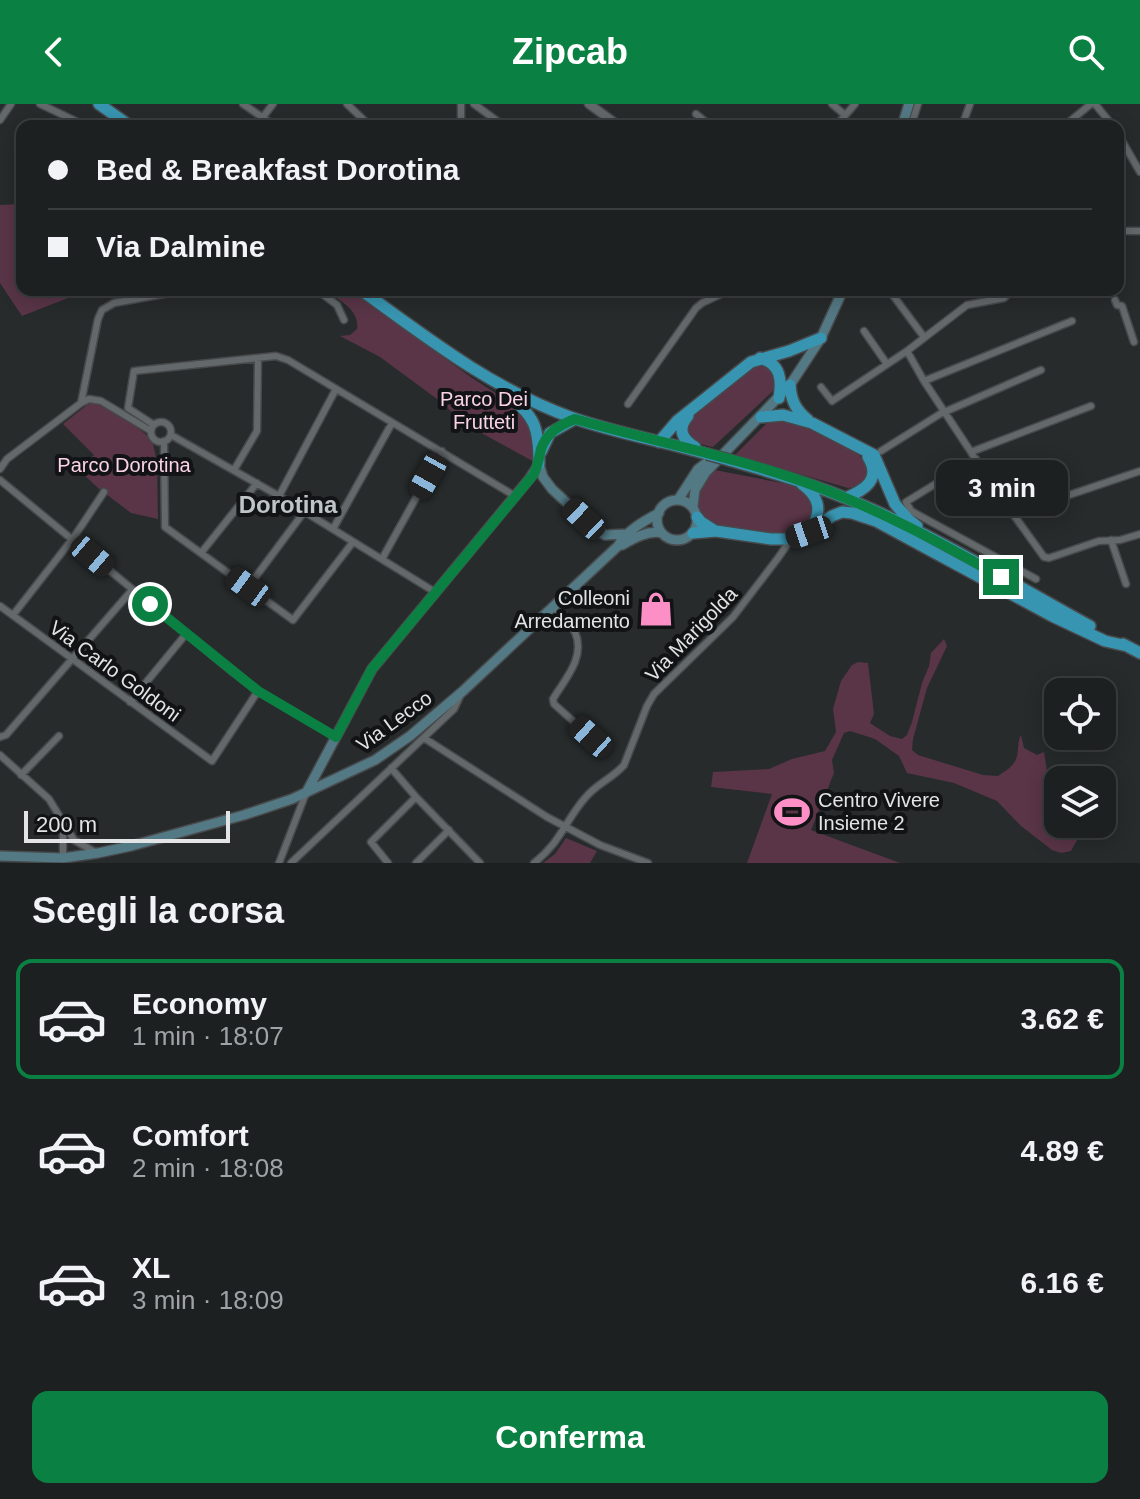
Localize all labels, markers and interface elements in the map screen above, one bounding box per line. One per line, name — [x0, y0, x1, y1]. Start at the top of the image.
icon: back — [32, 30, 76, 74]
icon: search — [1064, 30, 1108, 74]
text: Zipcab — [512, 31, 628, 72]
text: Bed & Breakfast Dorotina — [96, 153, 459, 186]
text: Via Dalmine — [96, 230, 266, 263]
park label: Parco Dei Frutteti — [440, 388, 528, 433]
car — [406, 449, 450, 503]
park label: Parco Dorotina — [57, 454, 192, 476]
callout: 3 min — [935, 461, 1067, 517]
text: 3 min — [968, 473, 1036, 503]
district label: Dorotina — [239, 491, 338, 518]
car — [558, 494, 610, 544]
car — [782, 513, 836, 551]
car — [66, 531, 118, 581]
route end — [983, 559, 1019, 595]
car — [222, 563, 274, 611]
street label: Via Marigolda — [641, 582, 742, 685]
route start — [132, 586, 168, 622]
place label: Colleoni Arredamento — [514, 587, 630, 632]
shop icon: Colleoni Arredamento — [637, 590, 675, 628]
street label: Via Carlo Goldoni — [45, 616, 185, 726]
map controls — [1044, 678, 1116, 838]
button: locate — [1044, 678, 1116, 750]
street label: Via Lecco — [352, 686, 436, 756]
car — [565, 712, 617, 762]
button: layers — [1044, 766, 1116, 838]
place label: Centro Vivere Insieme 2 — [818, 789, 940, 834]
sports icon: Centro Vivere Insieme 2 — [773, 793, 811, 831]
scale bar — [24, 807, 230, 843]
text: 200 m — [36, 812, 97, 837]
text: Scegli la corsa — [32, 890, 284, 931]
icon: car — [36, 983, 108, 1055]
text: Economy — [132, 987, 267, 1020]
text: 3.62 € — [1021, 1002, 1104, 1035]
text: 1 min · 18:07 — [132, 1021, 284, 1051]
icon: car — [36, 1115, 108, 1187]
text: Comfort — [132, 1119, 249, 1152]
text: 4.89 € — [1021, 1134, 1104, 1167]
text: 2 min · 18:08 — [132, 1153, 284, 1183]
icon: car — [36, 1247, 108, 1319]
text: XL — [132, 1251, 170, 1284]
text: 6.16 € — [1021, 1266, 1104, 1299]
text: 3 min · 18:09 — [132, 1285, 284, 1315]
button: Conferma — [32, 1391, 1108, 1483]

